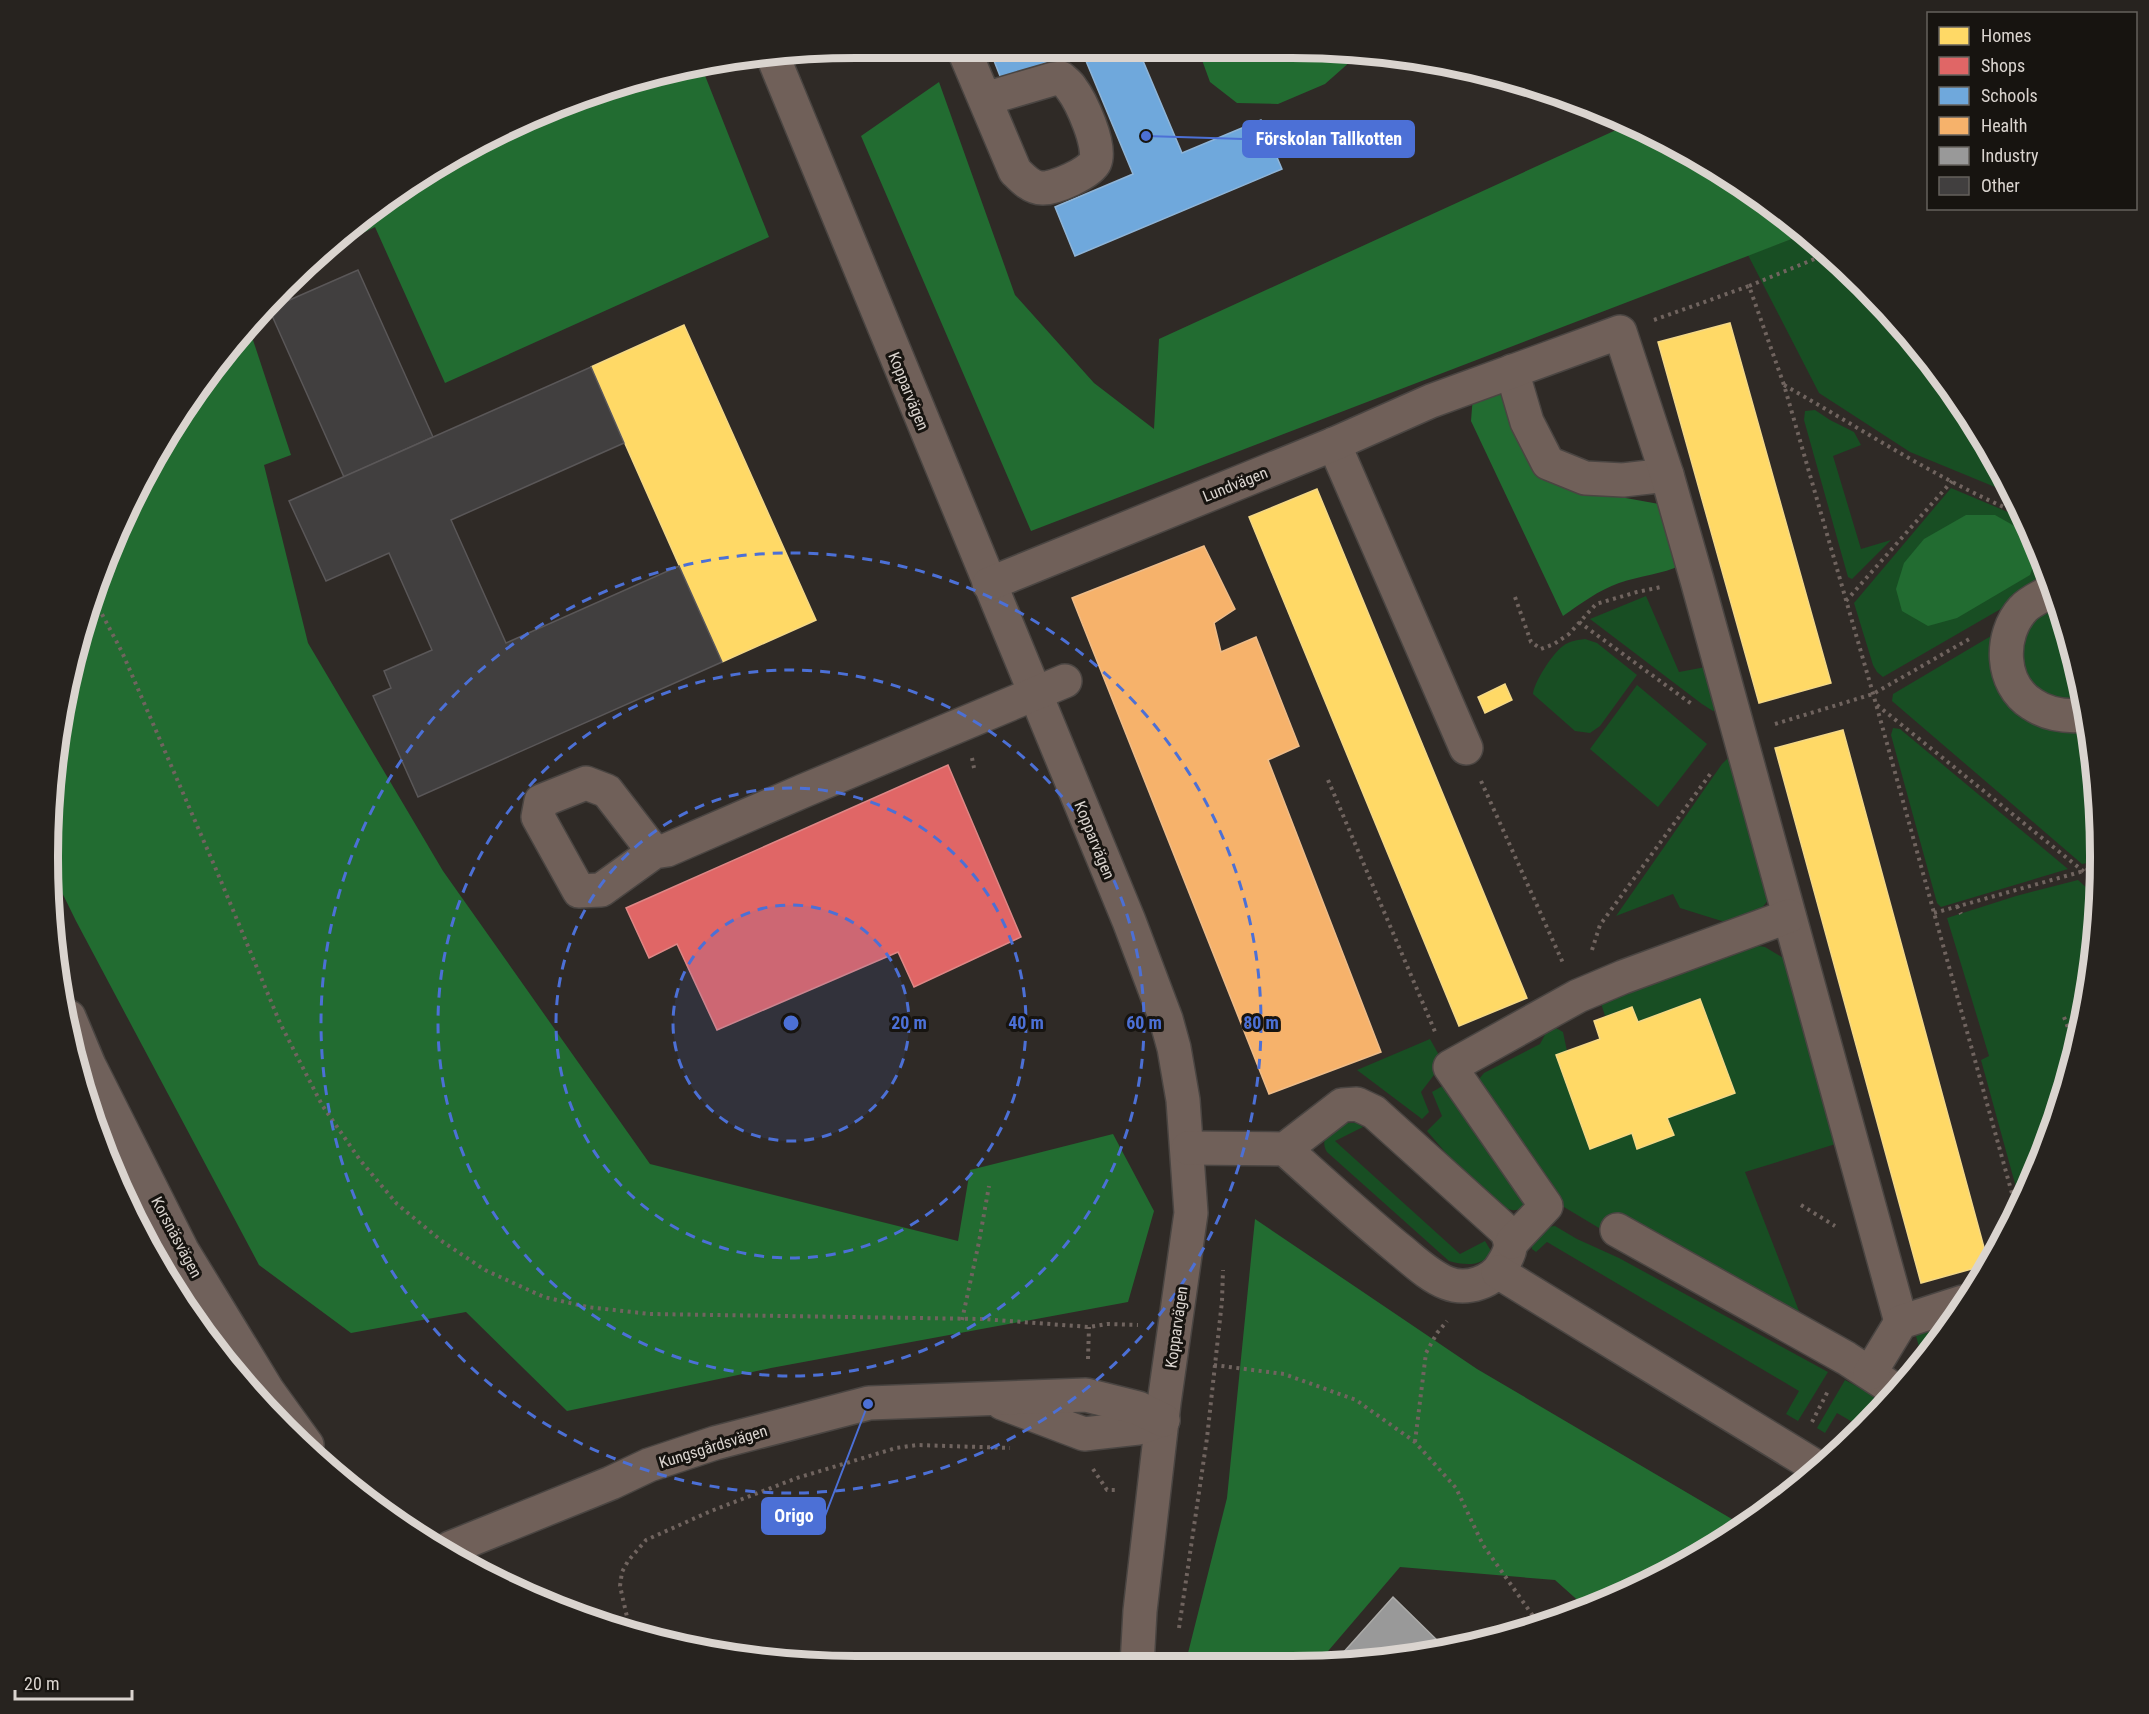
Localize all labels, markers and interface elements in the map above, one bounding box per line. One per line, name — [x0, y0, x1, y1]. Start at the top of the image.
legend — [1927, 12, 2137, 210]
text: Homes — [1981, 25, 2031, 46]
text: Shops — [1981, 55, 2025, 76]
text: Schools — [1981, 85, 2038, 106]
text: Health — [1981, 115, 2027, 136]
callout: Förskolan Tallkotten — [1243, 121, 1414, 157]
text: Förskolan Tallkotten — [1256, 128, 1402, 149]
text: Industry — [1981, 145, 2039, 166]
text: Other — [1981, 175, 2020, 196]
street label: Kopparvägen — [884, 349, 933, 433]
street label: Lundvägen — [1200, 463, 1270, 506]
street label: Kopparvägen — [1070, 798, 1119, 882]
text: 20 m — [891, 1012, 927, 1033]
text: 40 m — [1008, 1012, 1044, 1033]
text: 60 m — [1126, 1012, 1162, 1033]
text: 80 m — [1243, 1012, 1279, 1033]
centre of rings — [781, 1013, 801, 1033]
street label: Korsnäsvägen — [147, 1193, 206, 1281]
street label: Kopparvägen — [1161, 1285, 1192, 1369]
street label: Kungsgårdsvägen — [657, 1421, 770, 1472]
callout: Origo — [762, 1498, 825, 1534]
text: Origo — [774, 1505, 814, 1526]
scale bar — [15, 1663, 132, 1701]
text: 20 m — [24, 1673, 59, 1694]

